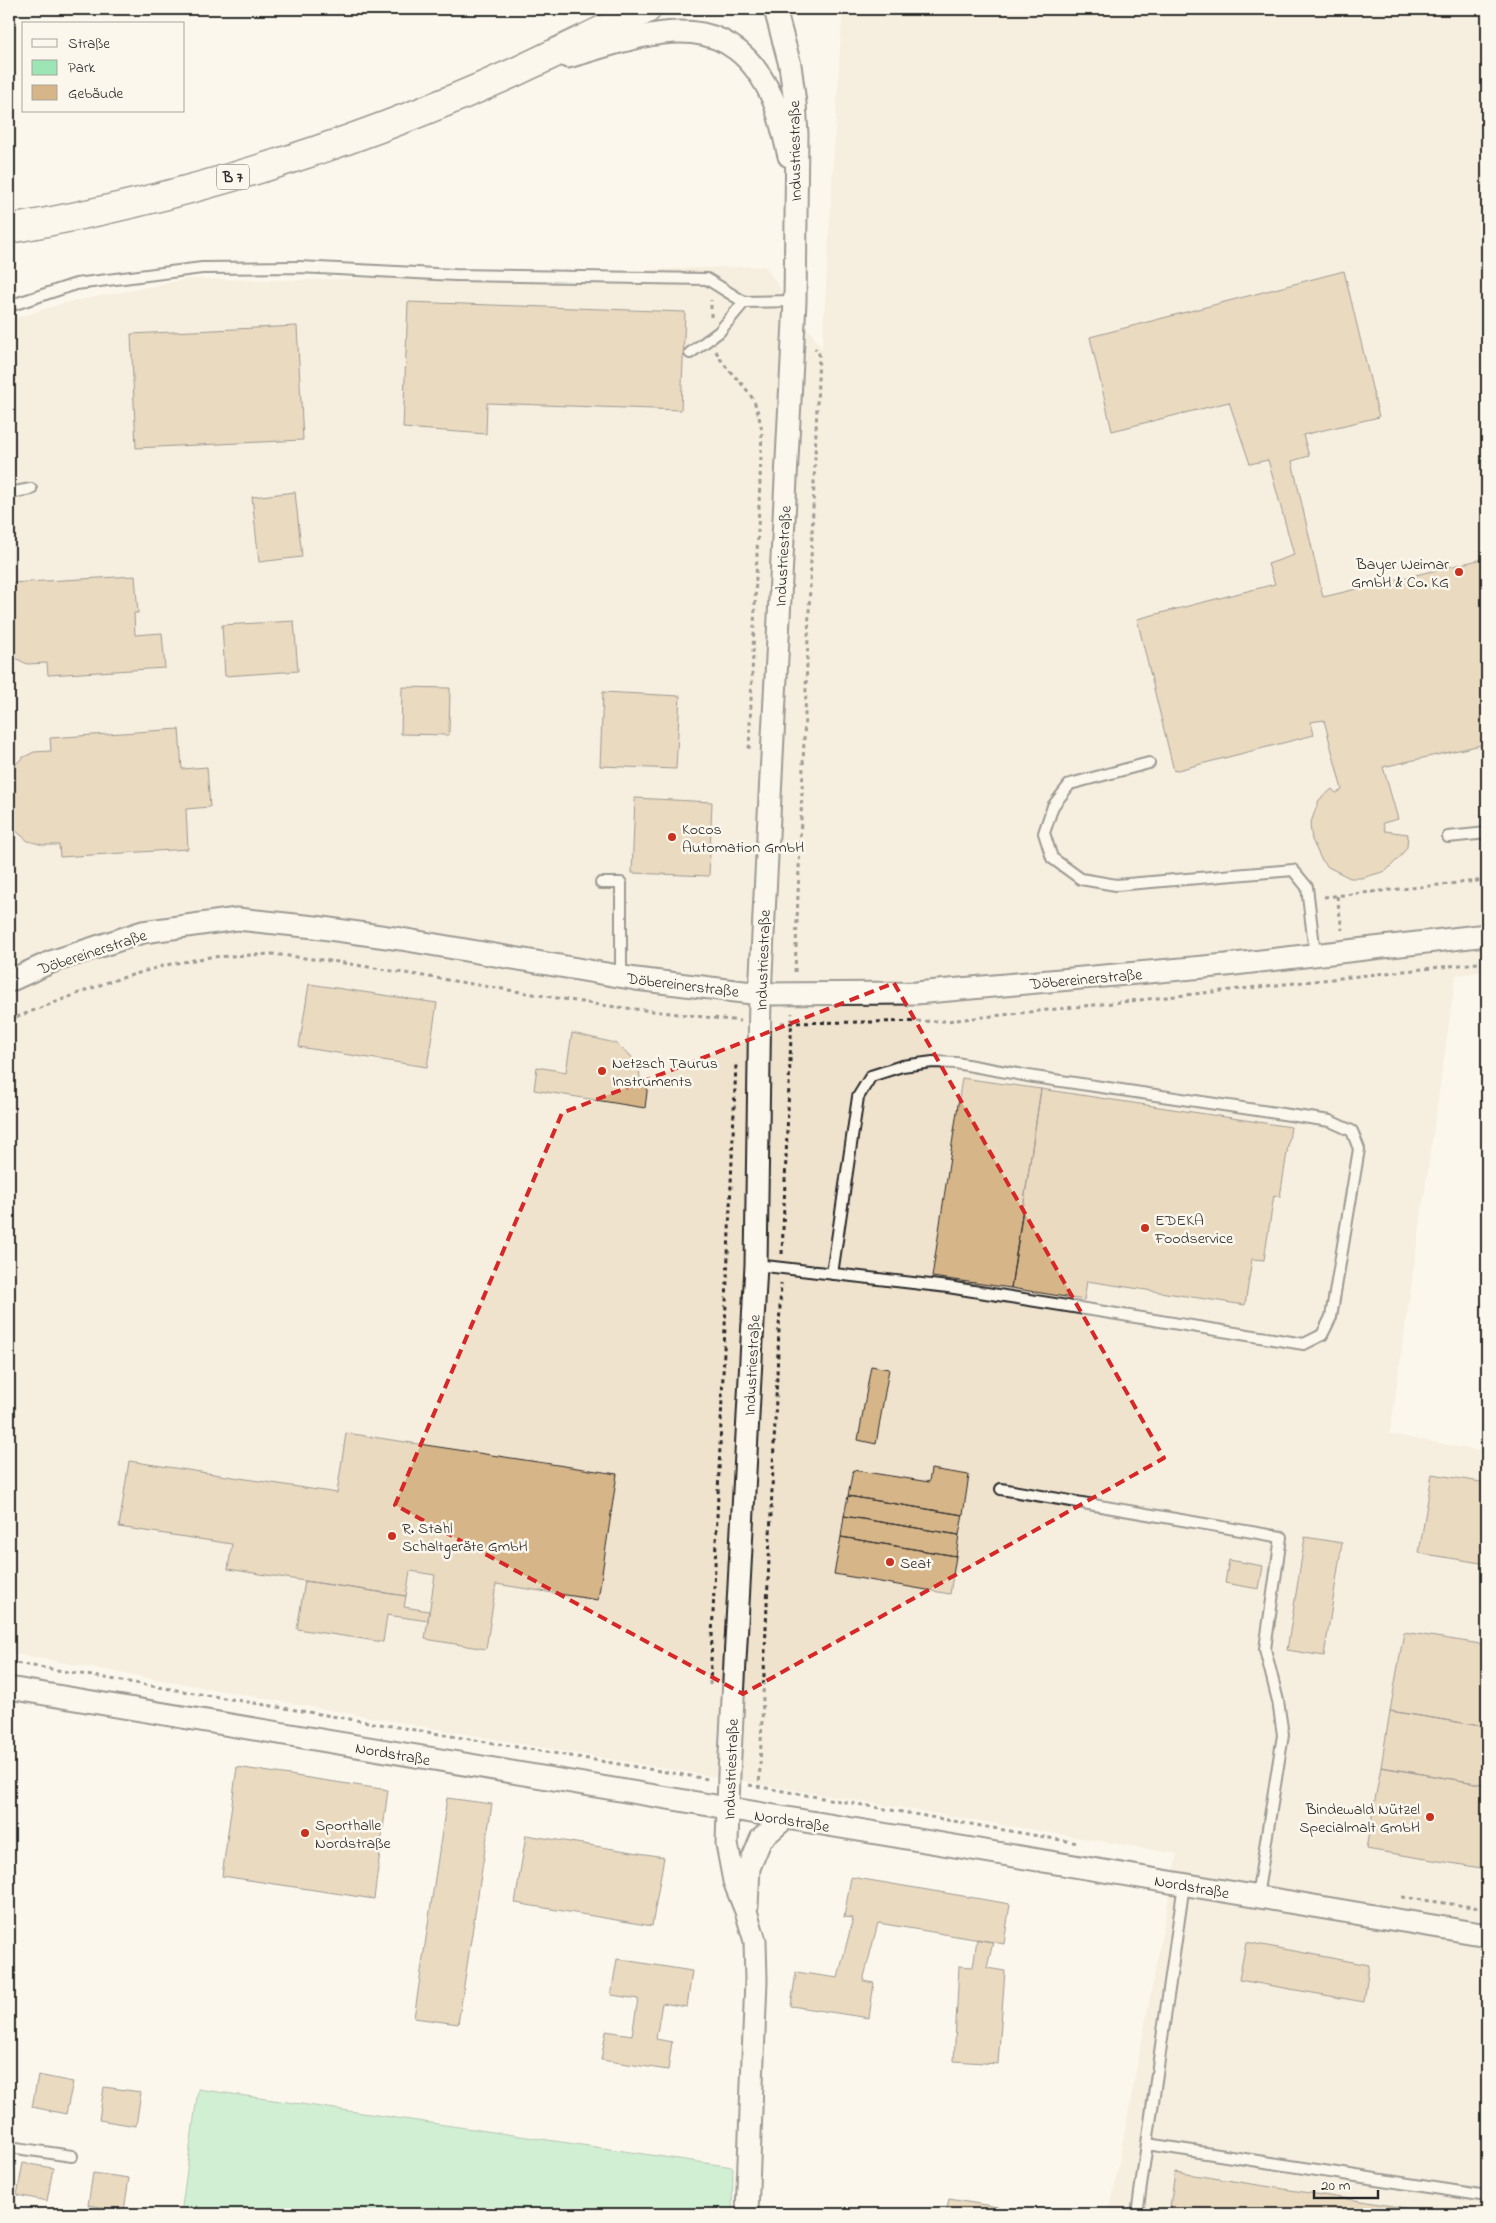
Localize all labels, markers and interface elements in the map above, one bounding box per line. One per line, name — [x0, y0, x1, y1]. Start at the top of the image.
legend — [22, 22, 185, 112]
text: Straße — [68, 33, 110, 55]
text: Park — [68, 57, 96, 79]
text: Gebäude — [68, 83, 124, 105]
street label: Industriestraße — [783, 99, 809, 202]
road number: B 7 — [217, 164, 249, 190]
street label: Industriestraße — [769, 504, 799, 607]
place label: Bayer Weimar GmbH & Co. KG — [1351, 553, 1449, 595]
marker: Bayer Weimar GmbH & Co. KG — [1453, 566, 1465, 578]
place label: Kocos Automation GmbH — [682, 818, 804, 860]
marker: Kocos Automation GmbH — [666, 831, 678, 843]
street label: Industriestraße — [750, 908, 778, 1011]
street label: Döbereinerstraße — [34, 924, 151, 982]
street label: Döbereinerstraße — [1028, 963, 1144, 997]
street label: Döbereinerstraße — [624, 967, 741, 1005]
place label: Netzsch Taurus Instruments — [612, 1052, 718, 1094]
marker: Netzsch Taurus Instruments — [596, 1065, 608, 1077]
place label: EDEKA Foodservice — [1154, 1209, 1234, 1251]
marker: EDEKA Foodservice — [1139, 1222, 1151, 1234]
street label: Industriestraße — [738, 1313, 768, 1416]
place label: R. Stahl Schaltgeräte GmbH — [402, 1517, 528, 1559]
marker: R. Stahl Schaltgeräte GmbH — [386, 1530, 398, 1542]
place label: Seat — [900, 1552, 932, 1576]
marker: Seat — [884, 1556, 896, 1568]
street label: Industriestraße — [718, 1717, 746, 1820]
street label: Nordstraße — [353, 1737, 433, 1774]
place label: Bindewald Nützel Specialmalt GmbH — [1299, 1798, 1420, 1840]
street label: Nordstraße — [752, 1804, 832, 1840]
marker: Bindewald Nützel Specialmalt GmbH — [1424, 1811, 1436, 1823]
place label: Sporthalle Nordstraße — [315, 1814, 392, 1856]
marker: Sporthalle Nordstraße — [299, 1827, 311, 1839]
street label: Nordstraße — [1152, 1870, 1232, 1907]
scale bar — [1314, 2168, 1377, 2200]
text: 20 m — [1321, 2175, 1351, 2197]

